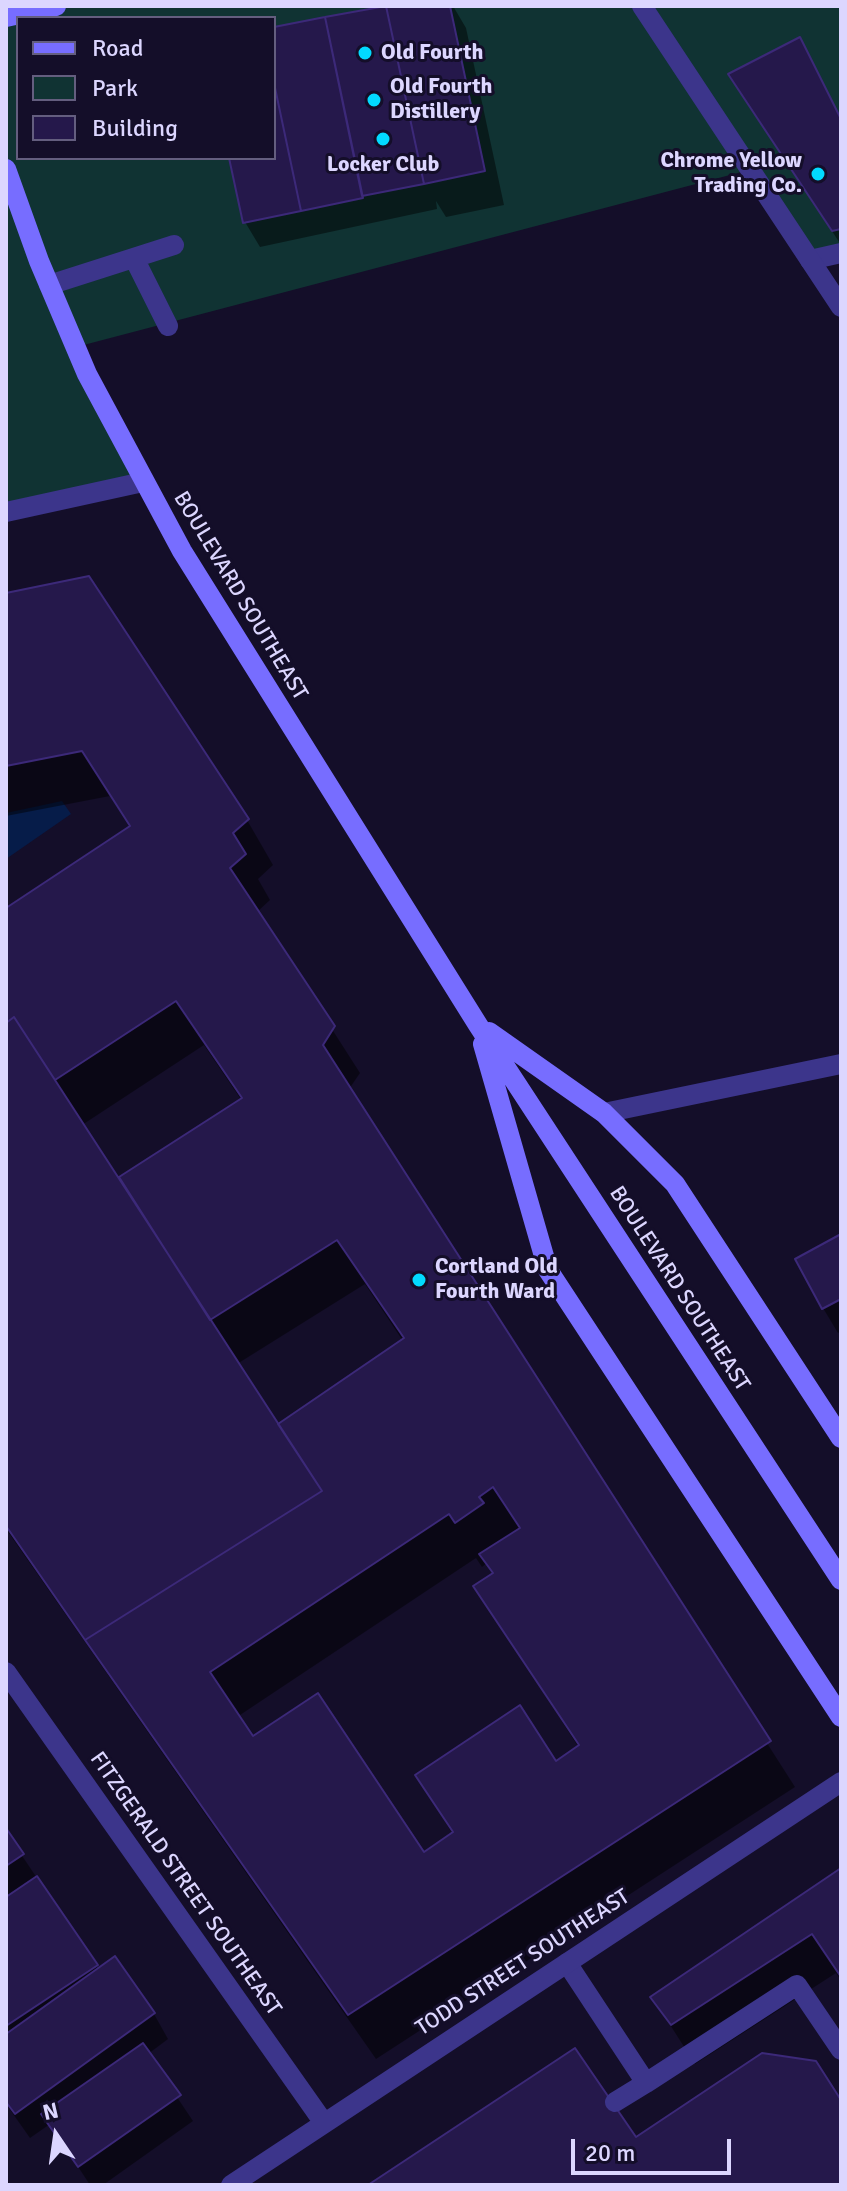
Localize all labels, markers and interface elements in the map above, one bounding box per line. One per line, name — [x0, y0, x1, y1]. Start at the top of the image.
legend — [16, 16, 276, 160]
text: Road — [92, 33, 143, 63]
place label: Old Fourth — [381, 40, 483, 66]
marker: Old Fourth — [356, 44, 374, 62]
text: Park — [92, 73, 138, 103]
place label: Old Fourth Distillery — [390, 74, 492, 126]
marker: Old Fourth Distillery — [365, 91, 383, 109]
text: Building — [92, 113, 178, 143]
marker: Locker Club — [374, 130, 392, 148]
place label: Chrome Yellow Trading Co. — [660, 148, 802, 200]
place label: Locker Club — [327, 152, 439, 178]
marker: Chrome Yellow Trading Co. — [809, 165, 827, 183]
street label: BOULEVARD SOUTHEAST — [167, 487, 313, 705]
street label: BOULEVARD SOUTHEAST — [603, 1182, 755, 1396]
place label: Cortland Old Fourth Ward — [435, 1254, 558, 1306]
marker: Cortland Old Fourth Ward — [410, 1271, 428, 1289]
street label: FITZGERALD STREET SOUTHEAST — [84, 1747, 286, 2021]
street label: TODD STREET SOUTHEAST — [411, 1884, 635, 2042]
north arrow — [16, 2095, 96, 2175]
text: N — [40, 2096, 61, 2126]
scale bar — [575, 2123, 735, 2173]
text: 20 m — [585, 2138, 635, 2168]

